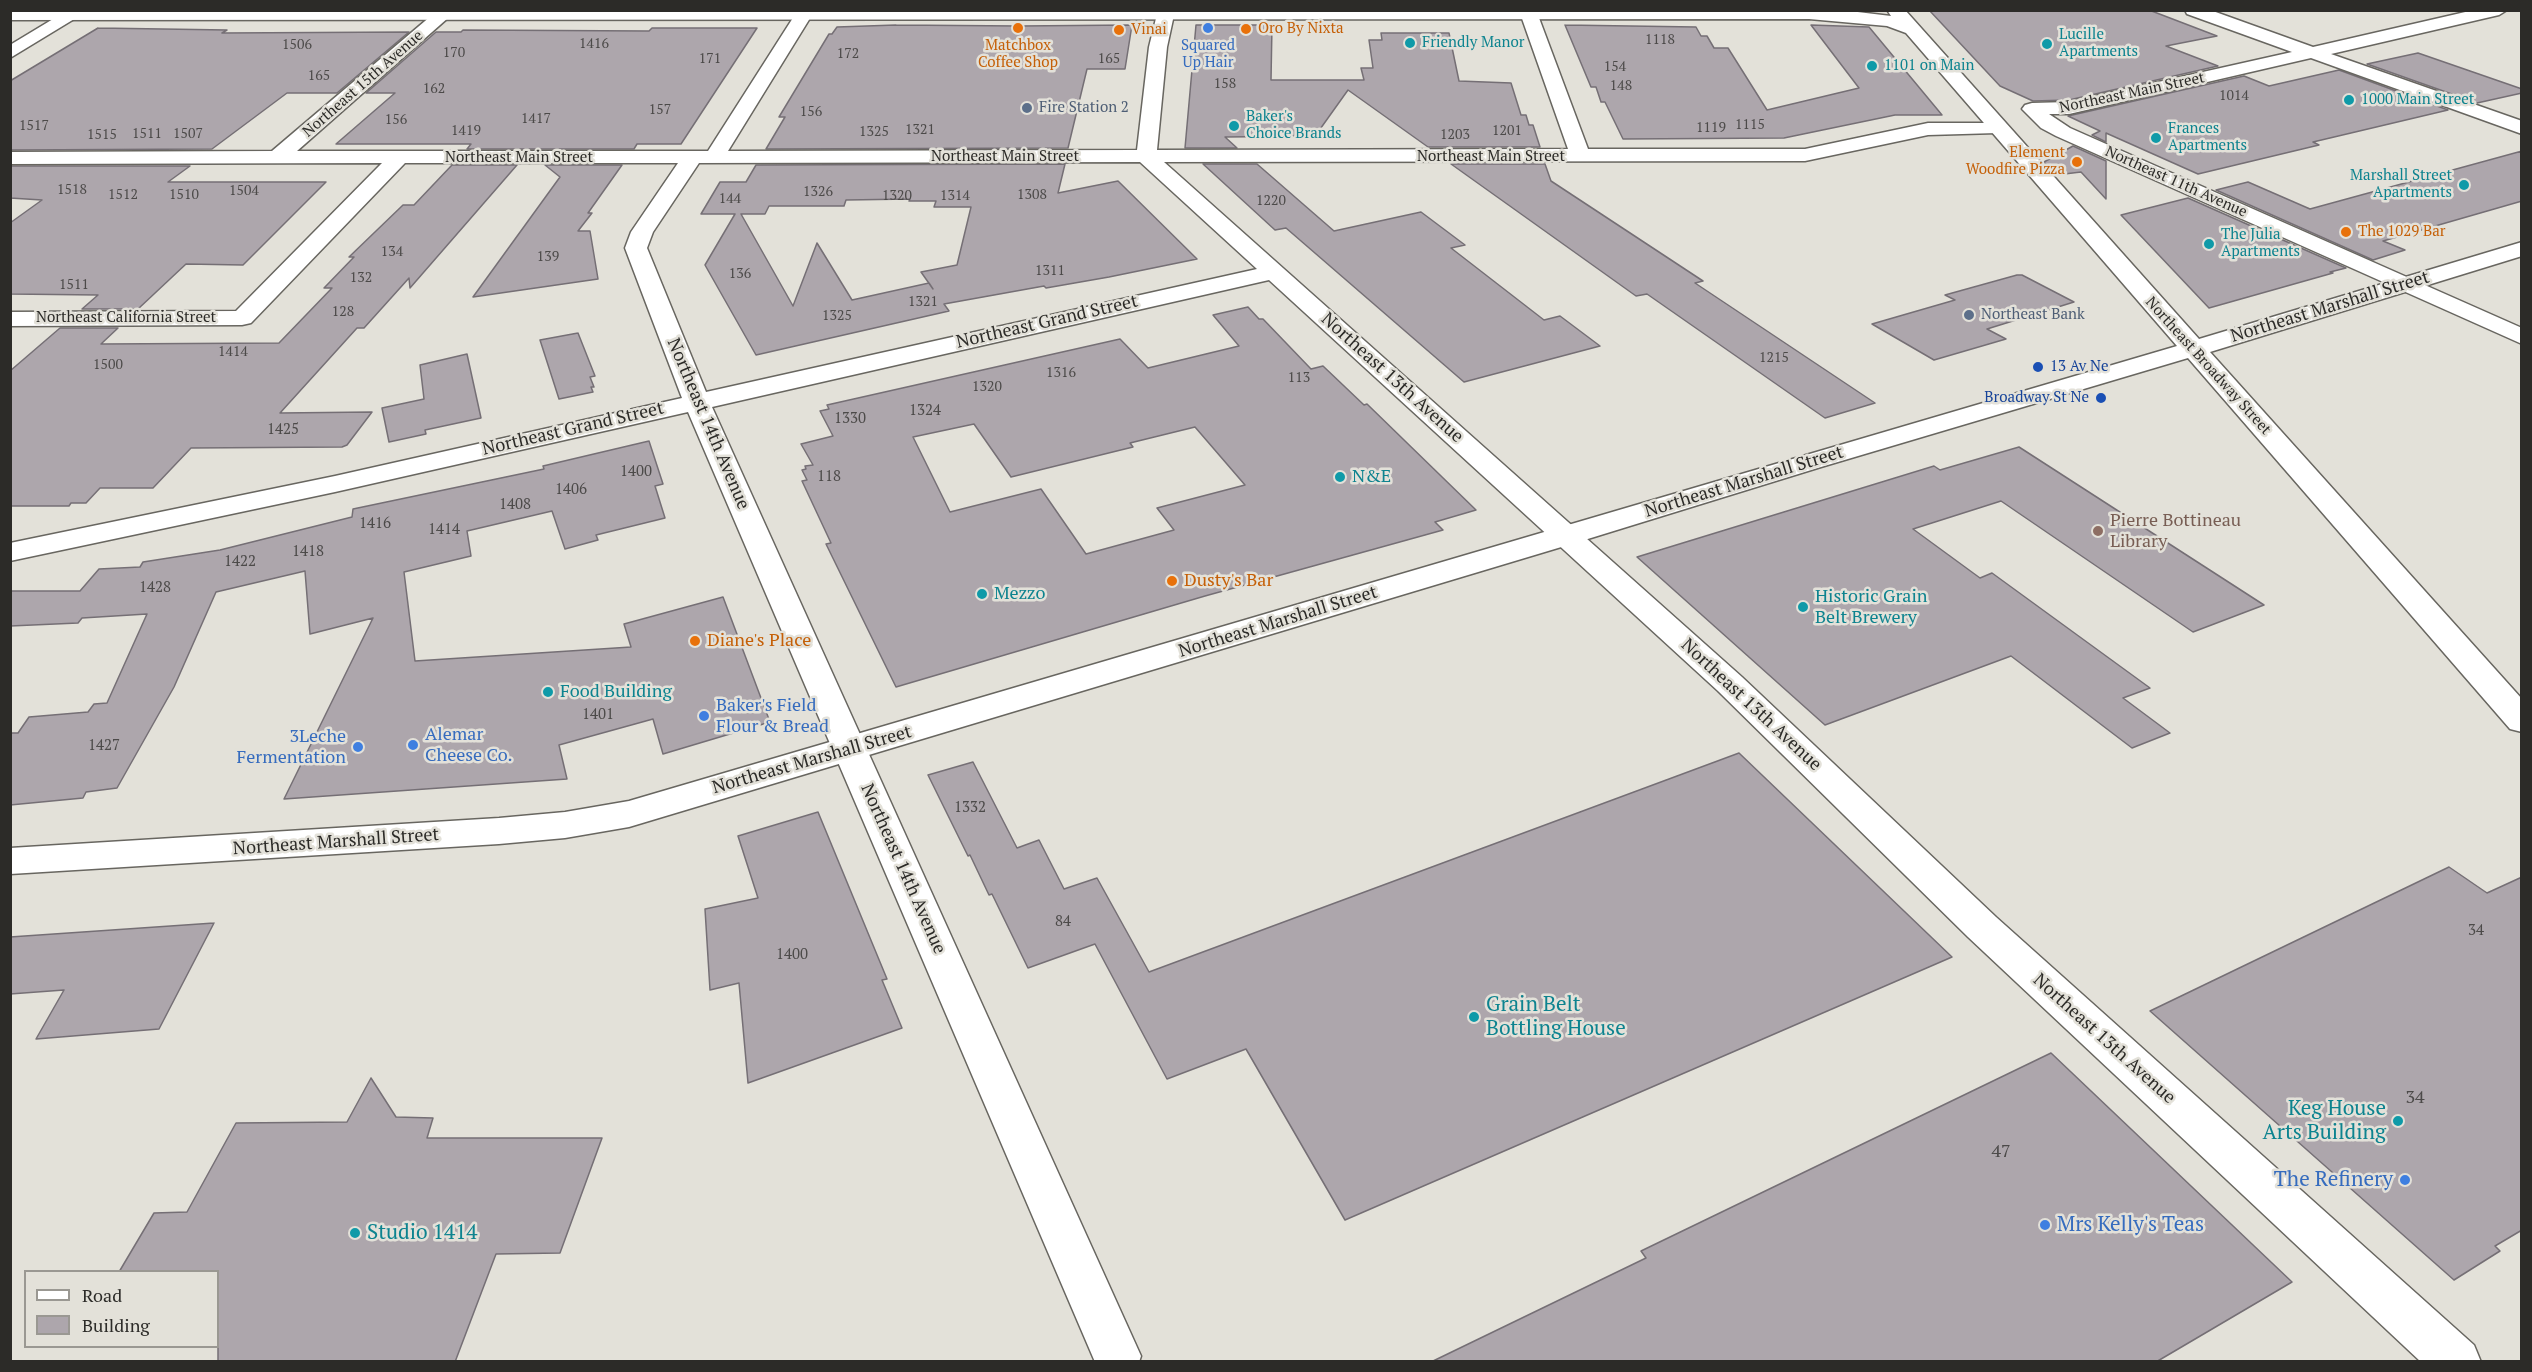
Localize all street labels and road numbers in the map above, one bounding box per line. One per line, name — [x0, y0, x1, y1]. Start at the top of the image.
street label: Northeast 15th Avenue — [299, 27, 427, 141]
street label: Northeast Main Street — [2058, 69, 2206, 117]
street label: Northeast 11th Avenue — [2102, 143, 2250, 221]
street label: Northeast Main Street — [931, 148, 1079, 166]
street label: Northeast Main Street — [1417, 148, 1565, 166]
street label: Northeast Main Street — [445, 149, 593, 167]
street label: Northeast Marshall Street — [2228, 266, 2432, 348]
street label: Northeast Grand Street — [954, 291, 1140, 353]
street label: Northeast Broadway Street — [2141, 293, 2275, 439]
street label: Northeast 13th Avenue — [1316, 308, 1468, 448]
street label: Northeast California Street — [36, 309, 216, 327]
street label: Northeast 14th Avenue — [662, 335, 754, 513]
street label: Northeast Grand Street — [480, 398, 666, 460]
street label: Northeast Marshall Street — [1642, 441, 1846, 523]
street label: Northeast Marshall Street — [1176, 581, 1380, 663]
street label: Northeast 13th Avenue — [1676, 634, 1826, 776]
street label: Northeast Marshall Street — [710, 721, 914, 799]
street label: Northeast 14th Avenue — [856, 781, 950, 957]
street label: Northeast Marshall Street — [232, 824, 440, 860]
street label: Northeast 13th Avenue — [2028, 969, 2180, 1109]

